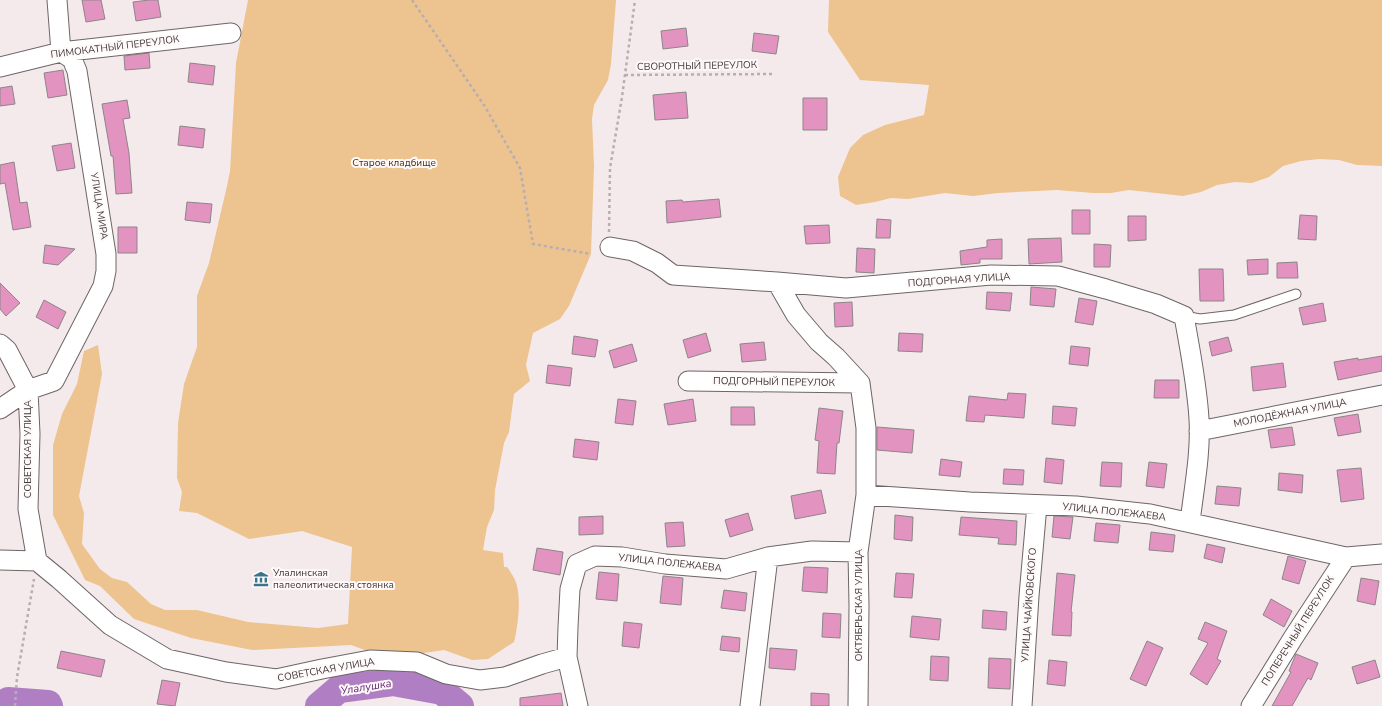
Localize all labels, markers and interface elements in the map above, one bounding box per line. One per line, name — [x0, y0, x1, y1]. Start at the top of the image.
street label: ПИМОКАТНЫЙ ПЕРЕУЛОК — [50, 32, 181, 62]
street label: СВОРОТНЫЙ ПЕРЕУЛОК — [637, 58, 758, 74]
park label: Старое кладбище — [352, 156, 436, 170]
street label: УЛИЦА МИРА — [87, 170, 111, 241]
street label: ПОДГОРНАЯ УЛИЦА — [907, 269, 1011, 291]
street label: ПОДГОРНЫЙ ПЕРЕУЛОК — [713, 374, 836, 390]
street label: МОЛОДЁЖНАЯ УЛИЦА — [1232, 395, 1348, 431]
street label: СОВЕТСКАЯ УЛИЦА — [21, 399, 35, 498]
street label: УЛИЦА ПОЛЕЖАЕВА — [1061, 499, 1167, 524]
street label: УЛИЦА ЧАЙКОВСКОГО — [1018, 547, 1040, 664]
street label: ОКТЯБРЬСКАЯ УЛИЦА — [852, 548, 866, 661]
street label: УЛИЦА ПОЛЕЖАЕВА — [617, 550, 723, 575]
place label: Улалинская палеолитическая стоянка — [272, 566, 394, 592]
museum icon: Улалинская палеолитическая стоянка — [252, 570, 270, 588]
street label: ПОПЕРЕЧНЫЙ ПЕРЕУЛОК — [1258, 573, 1338, 689]
street label: СОВЕТСКАЯ УЛИЦА — [276, 654, 376, 685]
water label: Улалушка — [340, 676, 392, 698]

